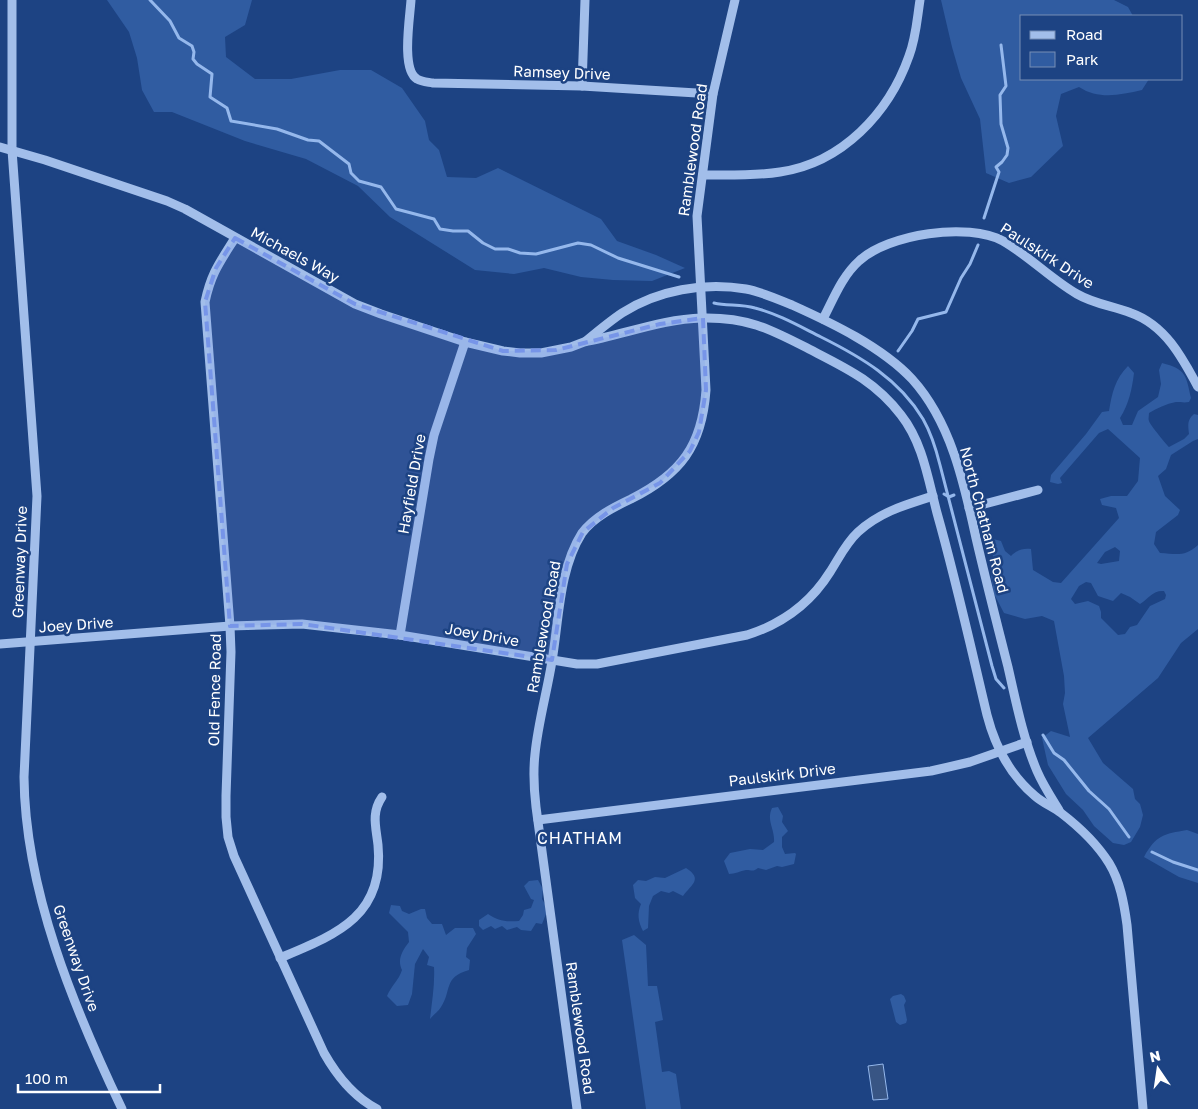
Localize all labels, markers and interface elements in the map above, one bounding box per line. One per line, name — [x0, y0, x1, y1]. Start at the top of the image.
legend — [1020, 15, 1183, 80]
text: Road — [1066, 25, 1103, 43]
text: Park — [1066, 50, 1099, 68]
street label: Ramsey Drive — [513, 61, 611, 83]
street label: Ramblewood Road — [674, 82, 710, 217]
street label: Paulskirk Drive — [997, 218, 1098, 292]
street label: Michaels Way — [248, 222, 343, 286]
street label: Hayfield Drive — [393, 432, 429, 535]
street label: North Chatham Road — [957, 445, 1013, 595]
street label: Greenway Drive — [8, 505, 30, 618]
street label: Ramblewood Road — [523, 559, 564, 694]
street label: Joey Drive — [38, 612, 114, 636]
street label: Joey Drive — [444, 619, 521, 649]
street label: Old Fence Road — [204, 633, 224, 747]
street label: Paulskirk Drive — [727, 758, 837, 790]
district label: CHATHAM — [537, 828, 623, 848]
street label: Greenway Drive — [50, 902, 104, 1014]
street label: Ramblewood Road — [563, 960, 599, 1095]
north arrow — [1133, 1044, 1183, 1094]
text: N — [1148, 1046, 1162, 1065]
scale bar — [18, 1062, 160, 1094]
text: 100 m — [25, 1069, 68, 1087]

